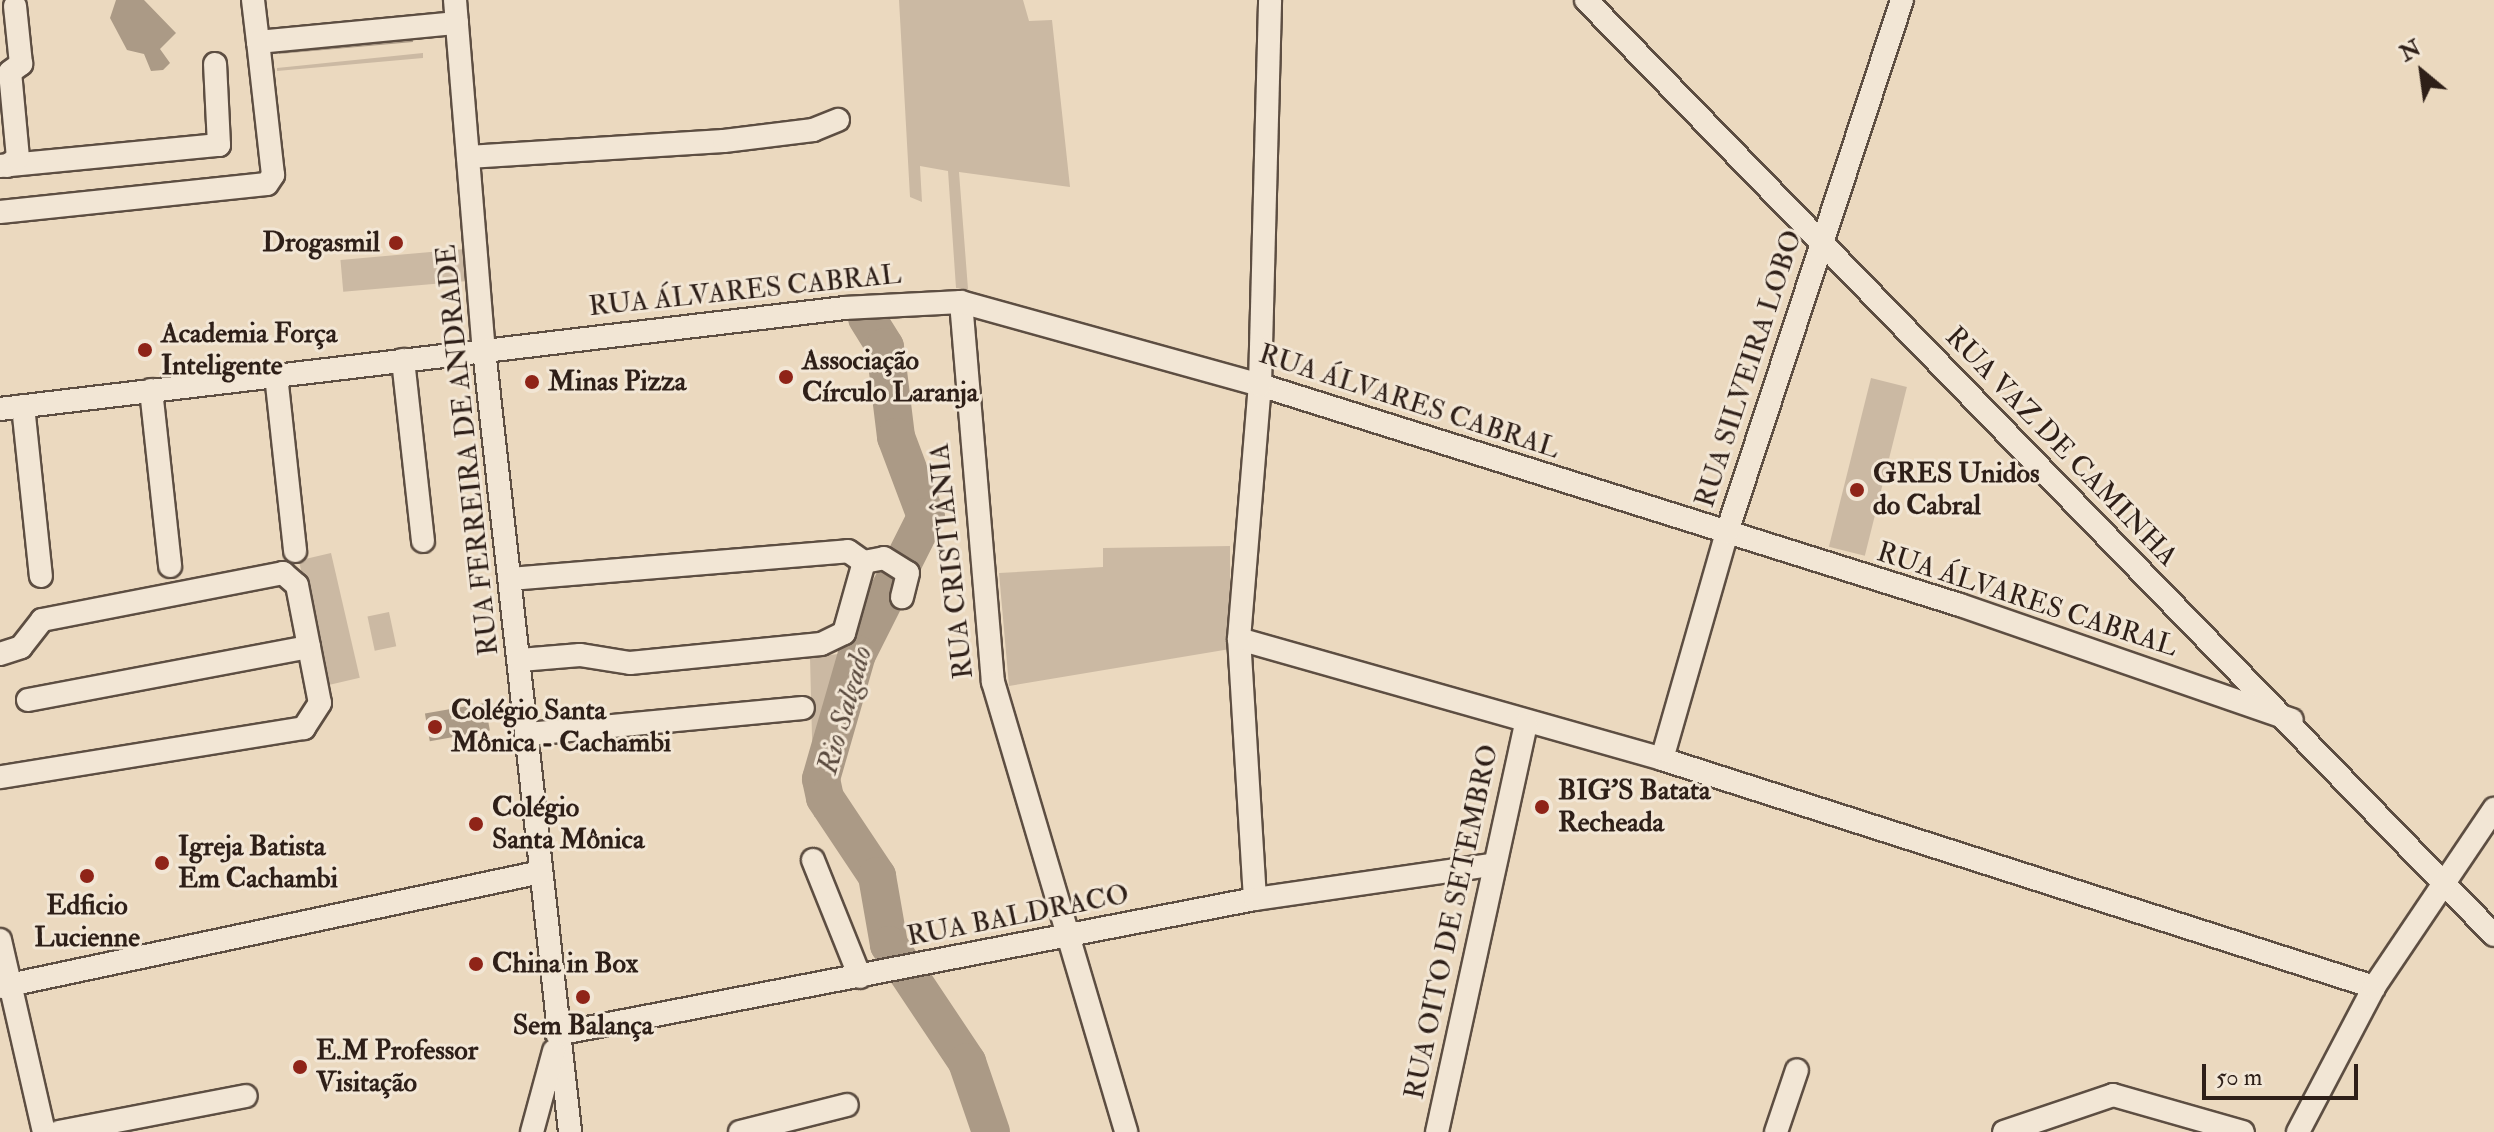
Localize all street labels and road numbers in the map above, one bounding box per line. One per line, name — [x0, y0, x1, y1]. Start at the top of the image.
street label: RUA SILVEIRA LOBO — [1688, 226, 1810, 512]
street label: RUA FERREIRA DE ANDRADE — [430, 243, 506, 657]
street label: RUA ÁLVARES CABRAL — [587, 258, 903, 324]
street label: RUA VAZ DE CAMINHA — [1938, 320, 2184, 574]
street label: RUA ÁLVARES CABRAL — [1254, 338, 1564, 466]
street label: RUA CRISTIÂNIA — [923, 441, 981, 681]
street label: RUA ÁLVARES CABRAL — [1872, 536, 2182, 664]
street label: RUA OITO DE SETEMBRO — [1398, 742, 1506, 1102]
street label: RUA BALDRACO — [904, 878, 1132, 954]

